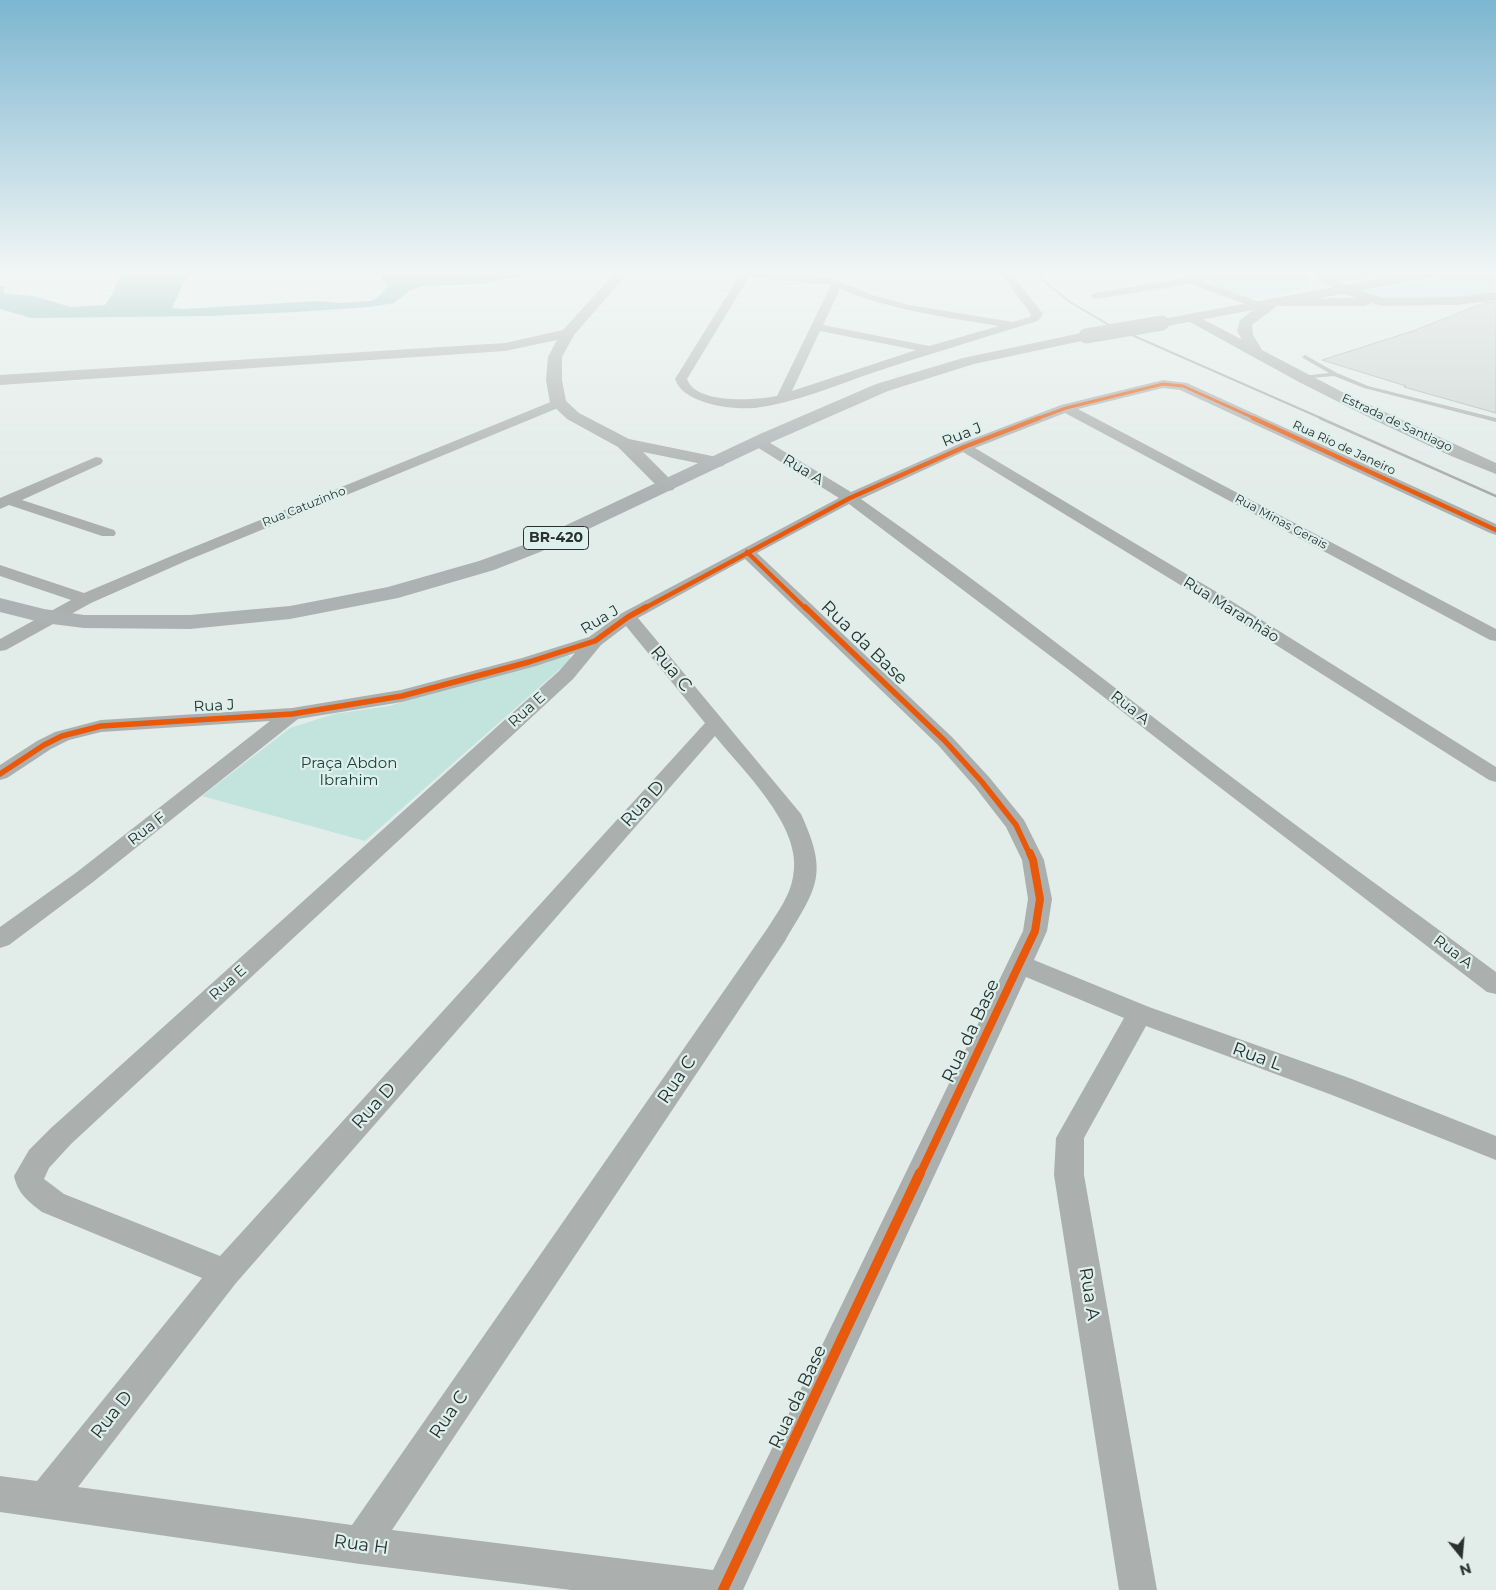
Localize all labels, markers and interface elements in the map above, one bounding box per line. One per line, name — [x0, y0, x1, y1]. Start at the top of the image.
street label: Estrada de Santiago — [1339, 391, 1455, 455]
street label: Rua Rio de Janeiro — [1290, 418, 1398, 478]
street label: Rua J — [940, 419, 984, 451]
street label: Rua A — [779, 451, 827, 489]
street label: Rua Catuzinho — [260, 484, 348, 530]
street label: Rua Minas Gerais — [1232, 491, 1330, 553]
road number: BR-420 — [524, 526, 588, 550]
street label: Rua Maranhão — [1180, 573, 1282, 647]
street label: Rua da Base — [816, 596, 912, 690]
street label: Rua J — [578, 602, 622, 638]
street label: Rua C — [646, 642, 696, 696]
street label: Rua A — [1107, 687, 1153, 729]
street label: Rua E — [505, 689, 549, 731]
street label: Rua J — [193, 696, 235, 716]
park label: Praça Abdon Ibrahim — [301, 755, 397, 790]
street label: Rua D — [616, 776, 670, 832]
street label: Rua F — [124, 809, 170, 849]
street label: Rua A — [1430, 931, 1476, 973]
street label: Rua E — [206, 962, 250, 1004]
street label: Rua da Base — [938, 976, 1004, 1086]
street label: Rua L — [1229, 1038, 1285, 1076]
street label: Rua C — [653, 1052, 701, 1108]
street label: Rua D — [347, 1078, 401, 1134]
street label: Rua A — [1074, 1266, 1104, 1322]
street label: Rua da Base — [765, 1342, 831, 1452]
street label: Rua D — [86, 1387, 138, 1443]
street label: Rua C — [425, 1387, 473, 1443]
street label: Rua H — [332, 1530, 390, 1560]
north arrow — [1436, 1530, 1486, 1580]
text: N — [1457, 1559, 1473, 1580]

